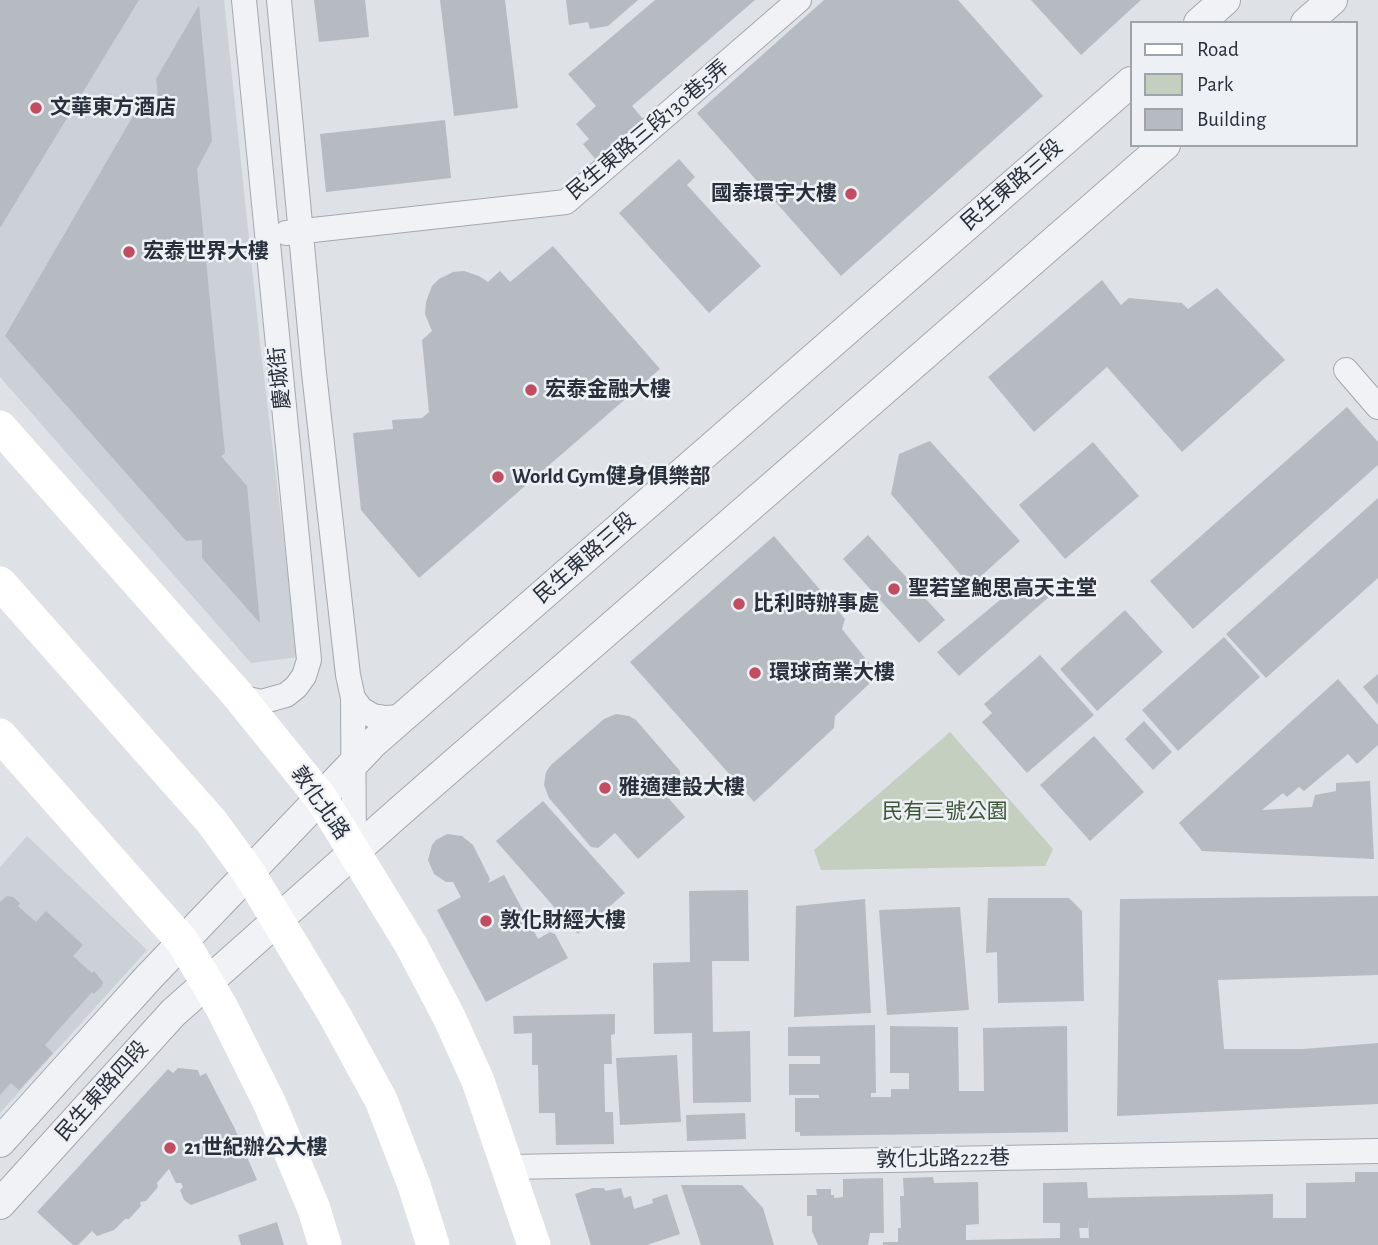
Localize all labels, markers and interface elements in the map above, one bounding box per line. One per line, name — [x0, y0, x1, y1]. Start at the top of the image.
legend — [1130, 21, 1357, 147]
text: Road — [1197, 39, 1239, 60]
street label: 民生東路三段130巷5弄 — [562, 55, 734, 205]
text: Park — [1197, 74, 1233, 95]
place label: 文華東方酒店 — [50, 95, 176, 121]
marker: 文華東方酒店 — [28, 100, 44, 116]
text: Building — [1197, 109, 1266, 130]
street label: 民生東路三段 — [956, 134, 1068, 236]
place label: 國泰環宇大樓 — [711, 181, 837, 207]
marker: 國泰環宇大樓 — [843, 186, 859, 202]
place label: 宏泰世界大樓 — [143, 239, 269, 265]
marker: 宏泰世界大樓 — [121, 244, 137, 260]
street label: 慶城街 — [264, 345, 296, 411]
place label: 宏泰金融大樓 — [545, 377, 671, 403]
marker: 宏泰金融大樓 — [523, 382, 539, 398]
place label: World Gym健身俱樂部 — [512, 464, 711, 490]
marker: World Gym健身俱樂部 — [490, 469, 506, 485]
street label: 民生東路三段 — [529, 507, 641, 609]
place label: 聖若望鮑思高天主堂 — [908, 576, 1097, 602]
marker: 聖若望鮑思高天主堂 — [886, 581, 902, 597]
place label: 比利時辦事處 — [753, 591, 879, 617]
marker: 比利時辦事處 — [731, 596, 747, 612]
place label: 環球商業大樓 — [769, 660, 895, 686]
marker: 環球商業大樓 — [747, 665, 763, 681]
street label: 敦化北路 — [286, 761, 354, 845]
place label: 雅適建設大樓 — [619, 775, 745, 801]
marker: 雅適建設大樓 — [597, 780, 613, 796]
park label: 民有三號公園 — [882, 799, 1008, 825]
place label: 敦化財經大樓 — [500, 908, 626, 934]
marker: 敦化財經大樓 — [478, 913, 494, 929]
street label: 民生東路四段 — [50, 1036, 154, 1146]
place label: 21世紀辦公大樓 — [184, 1135, 327, 1161]
marker: 21世紀辦公大樓 — [162, 1140, 178, 1156]
street label: 敦化北路222巷 — [876, 1145, 1010, 1173]

